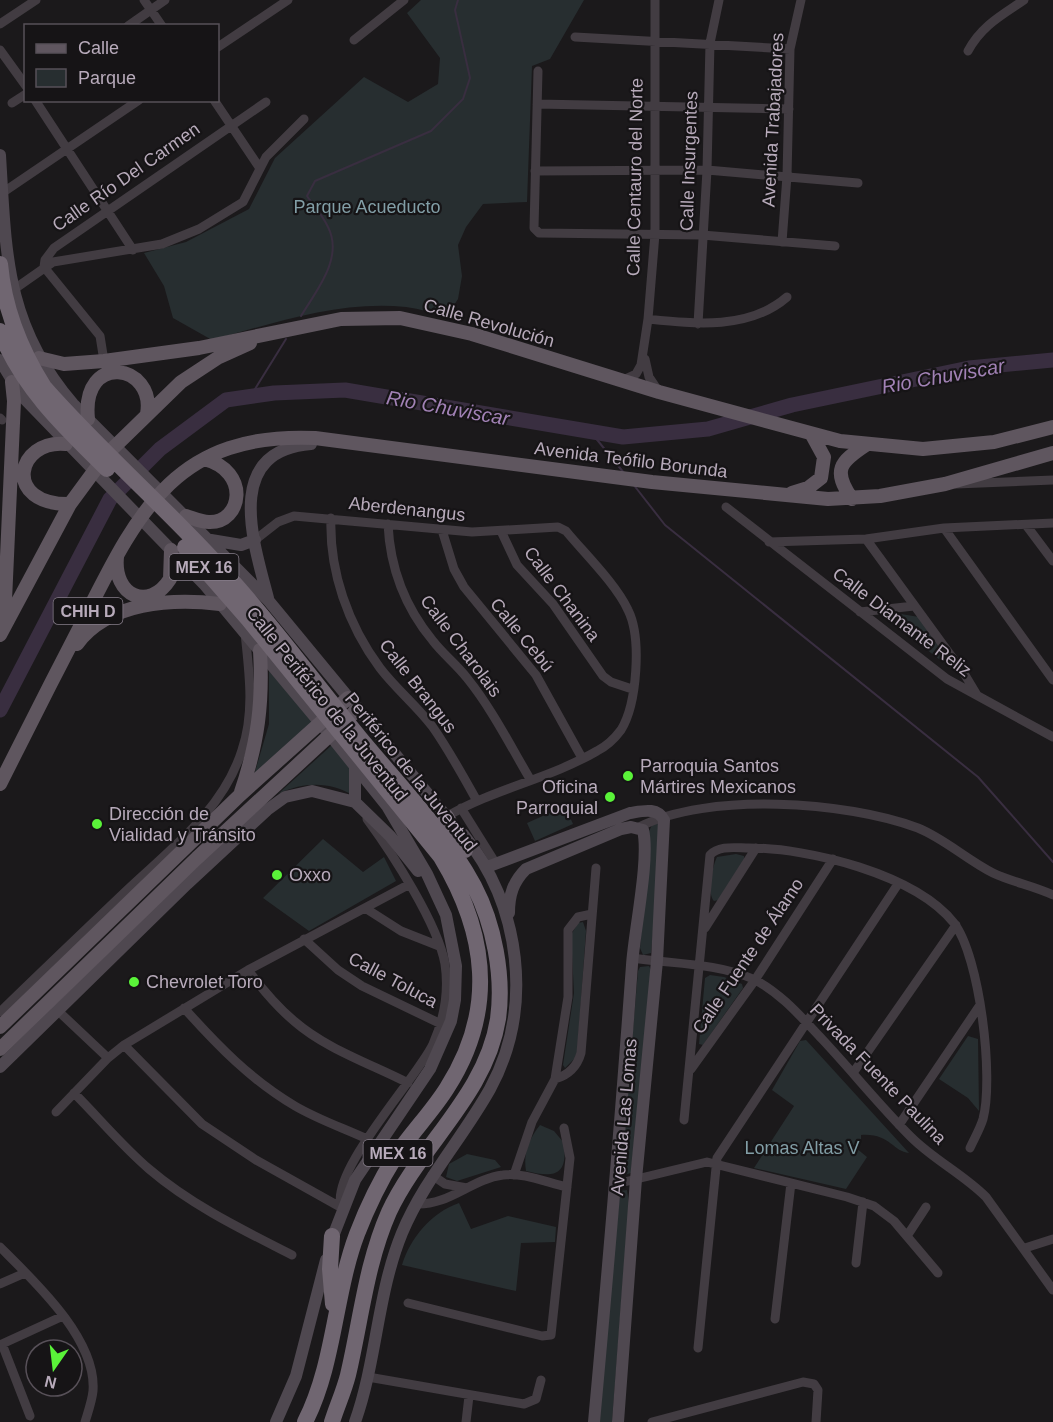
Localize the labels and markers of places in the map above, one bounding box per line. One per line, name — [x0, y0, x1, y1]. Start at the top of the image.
place label: Parroquia Santos Mártires Mexicanos — [640, 756, 796, 797]
marker: Parroquia Santos Mártires Mexicanos — [621, 769, 635, 783]
place label: Oficina Parroquial — [516, 777, 599, 818]
marker: Oficina Parroquial — [603, 790, 617, 804]
place label: Dirección de Vialidad y Tránsito — [109, 804, 256, 845]
marker: Dirección de Vialidad y Tránsito — [90, 817, 104, 831]
place label: Oxxo — [289, 865, 331, 885]
marker: Oxxo — [270, 868, 284, 882]
place label: Chevrolet Toro — [146, 972, 263, 992]
marker: Chevrolet Toro — [127, 975, 141, 989]

